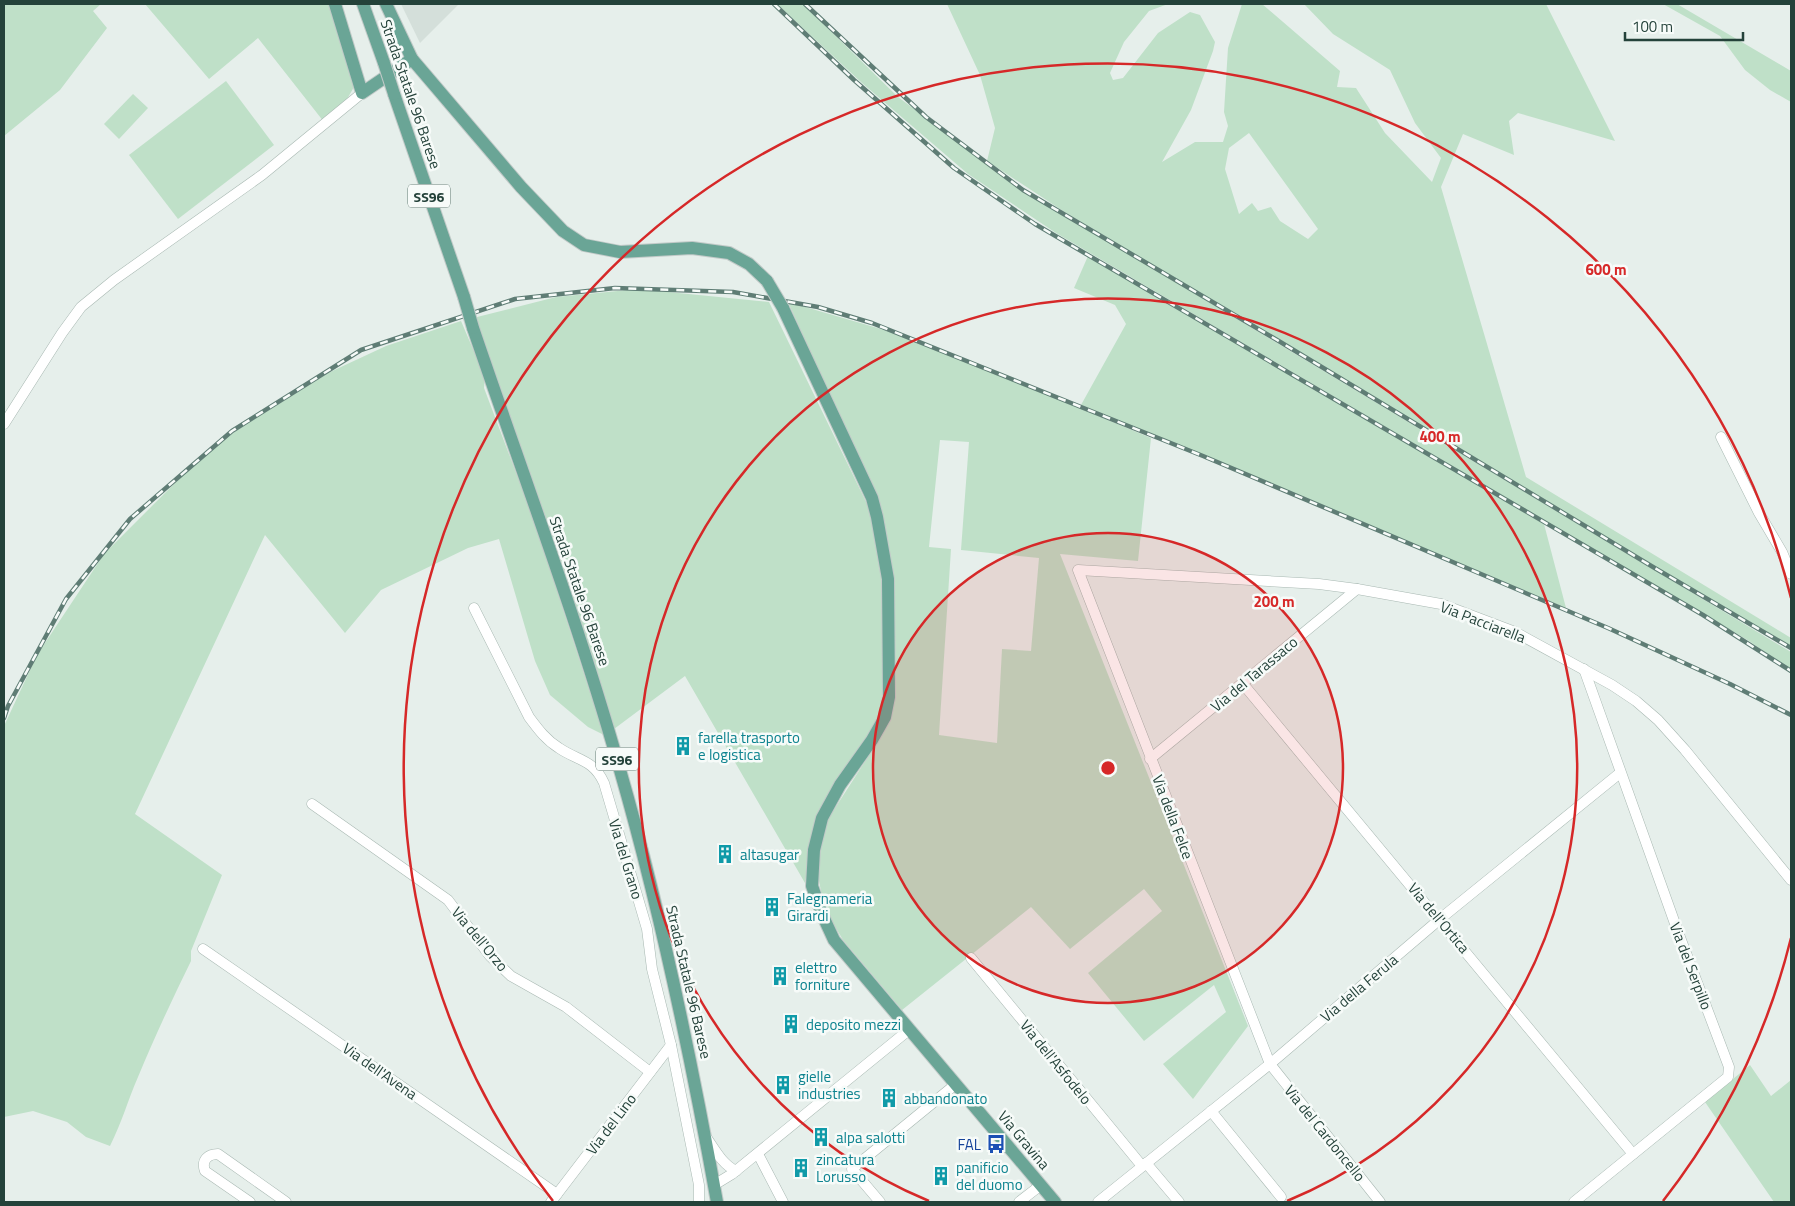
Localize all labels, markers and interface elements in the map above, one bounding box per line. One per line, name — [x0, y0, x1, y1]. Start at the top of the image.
scale bar — [1625, 10, 1742, 42]
text: 100 m — [1632, 15, 1673, 38]
street label: Strada Statale 96 Barese — [375, 16, 447, 172]
road number: SS96 — [408, 185, 450, 208]
text: 600 m — [1585, 258, 1627, 281]
text: 400 m — [1419, 425, 1461, 448]
street label: Strada Statale 96 Barese — [544, 513, 616, 669]
text: 200 m — [1253, 590, 1295, 613]
street label: Via Pacciarella — [1437, 595, 1530, 649]
street label: Via del Tarassaco — [1205, 631, 1303, 717]
place label: farella trasporto e logistica — [698, 726, 800, 766]
building icon: farella trasporto e logistica — [672, 735, 694, 757]
road number: SS96 — [596, 748, 638, 771]
centre of rings — [1099, 759, 1117, 777]
street label: Via della Felce — [1146, 771, 1200, 863]
street label: Via del Grano — [603, 816, 649, 902]
building icon: altasugar — [714, 843, 736, 865]
place label: altasugar — [740, 843, 799, 866]
street label: Via dell'Ortica — [1403, 878, 1476, 959]
place label: Falegnameria Girardi — [787, 887, 873, 927]
building icon: Falegnameria Girardi — [761, 896, 783, 918]
street label: Via dell'Orzo — [446, 902, 514, 976]
street label: Strada Statale 96 Barese — [660, 903, 718, 1061]
street label: Via del Serpillo — [1664, 919, 1718, 1013]
street label: Via della Ferula — [1315, 948, 1403, 1027]
place label: elettro forniture — [795, 956, 850, 996]
building icon: elettro forniture — [769, 965, 791, 987]
building icon: deposito mezzi — [780, 1013, 802, 1035]
place label: deposito mezzi — [806, 1013, 901, 1036]
street label: Via dell'Asfodelo — [1015, 1015, 1097, 1109]
street label: Via dell'Avena — [338, 1037, 422, 1106]
place label: gielle industries — [798, 1065, 861, 1105]
building icon: gielle industries — [772, 1074, 794, 1096]
street label: Via del Cardoncello — [1279, 1080, 1371, 1186]
building icon: abbandonato — [878, 1087, 900, 1109]
place label: abbandonato — [904, 1087, 988, 1110]
street label: Via del Lino — [580, 1088, 642, 1159]
street label: Via Gravina — [992, 1105, 1056, 1175]
building icon: alpa salotti — [810, 1126, 832, 1148]
place label: alpa salotti — [836, 1126, 905, 1149]
place label: FAL — [957, 1133, 981, 1156]
bus stop icon: FAL — [985, 1133, 1007, 1155]
place label: zincatura Lorusso — [816, 1148, 875, 1188]
place label: panificio del duomo — [956, 1156, 1023, 1196]
building icon: zincatura Lorusso — [790, 1157, 812, 1179]
building icon: panificio del duomo — [930, 1165, 952, 1187]

